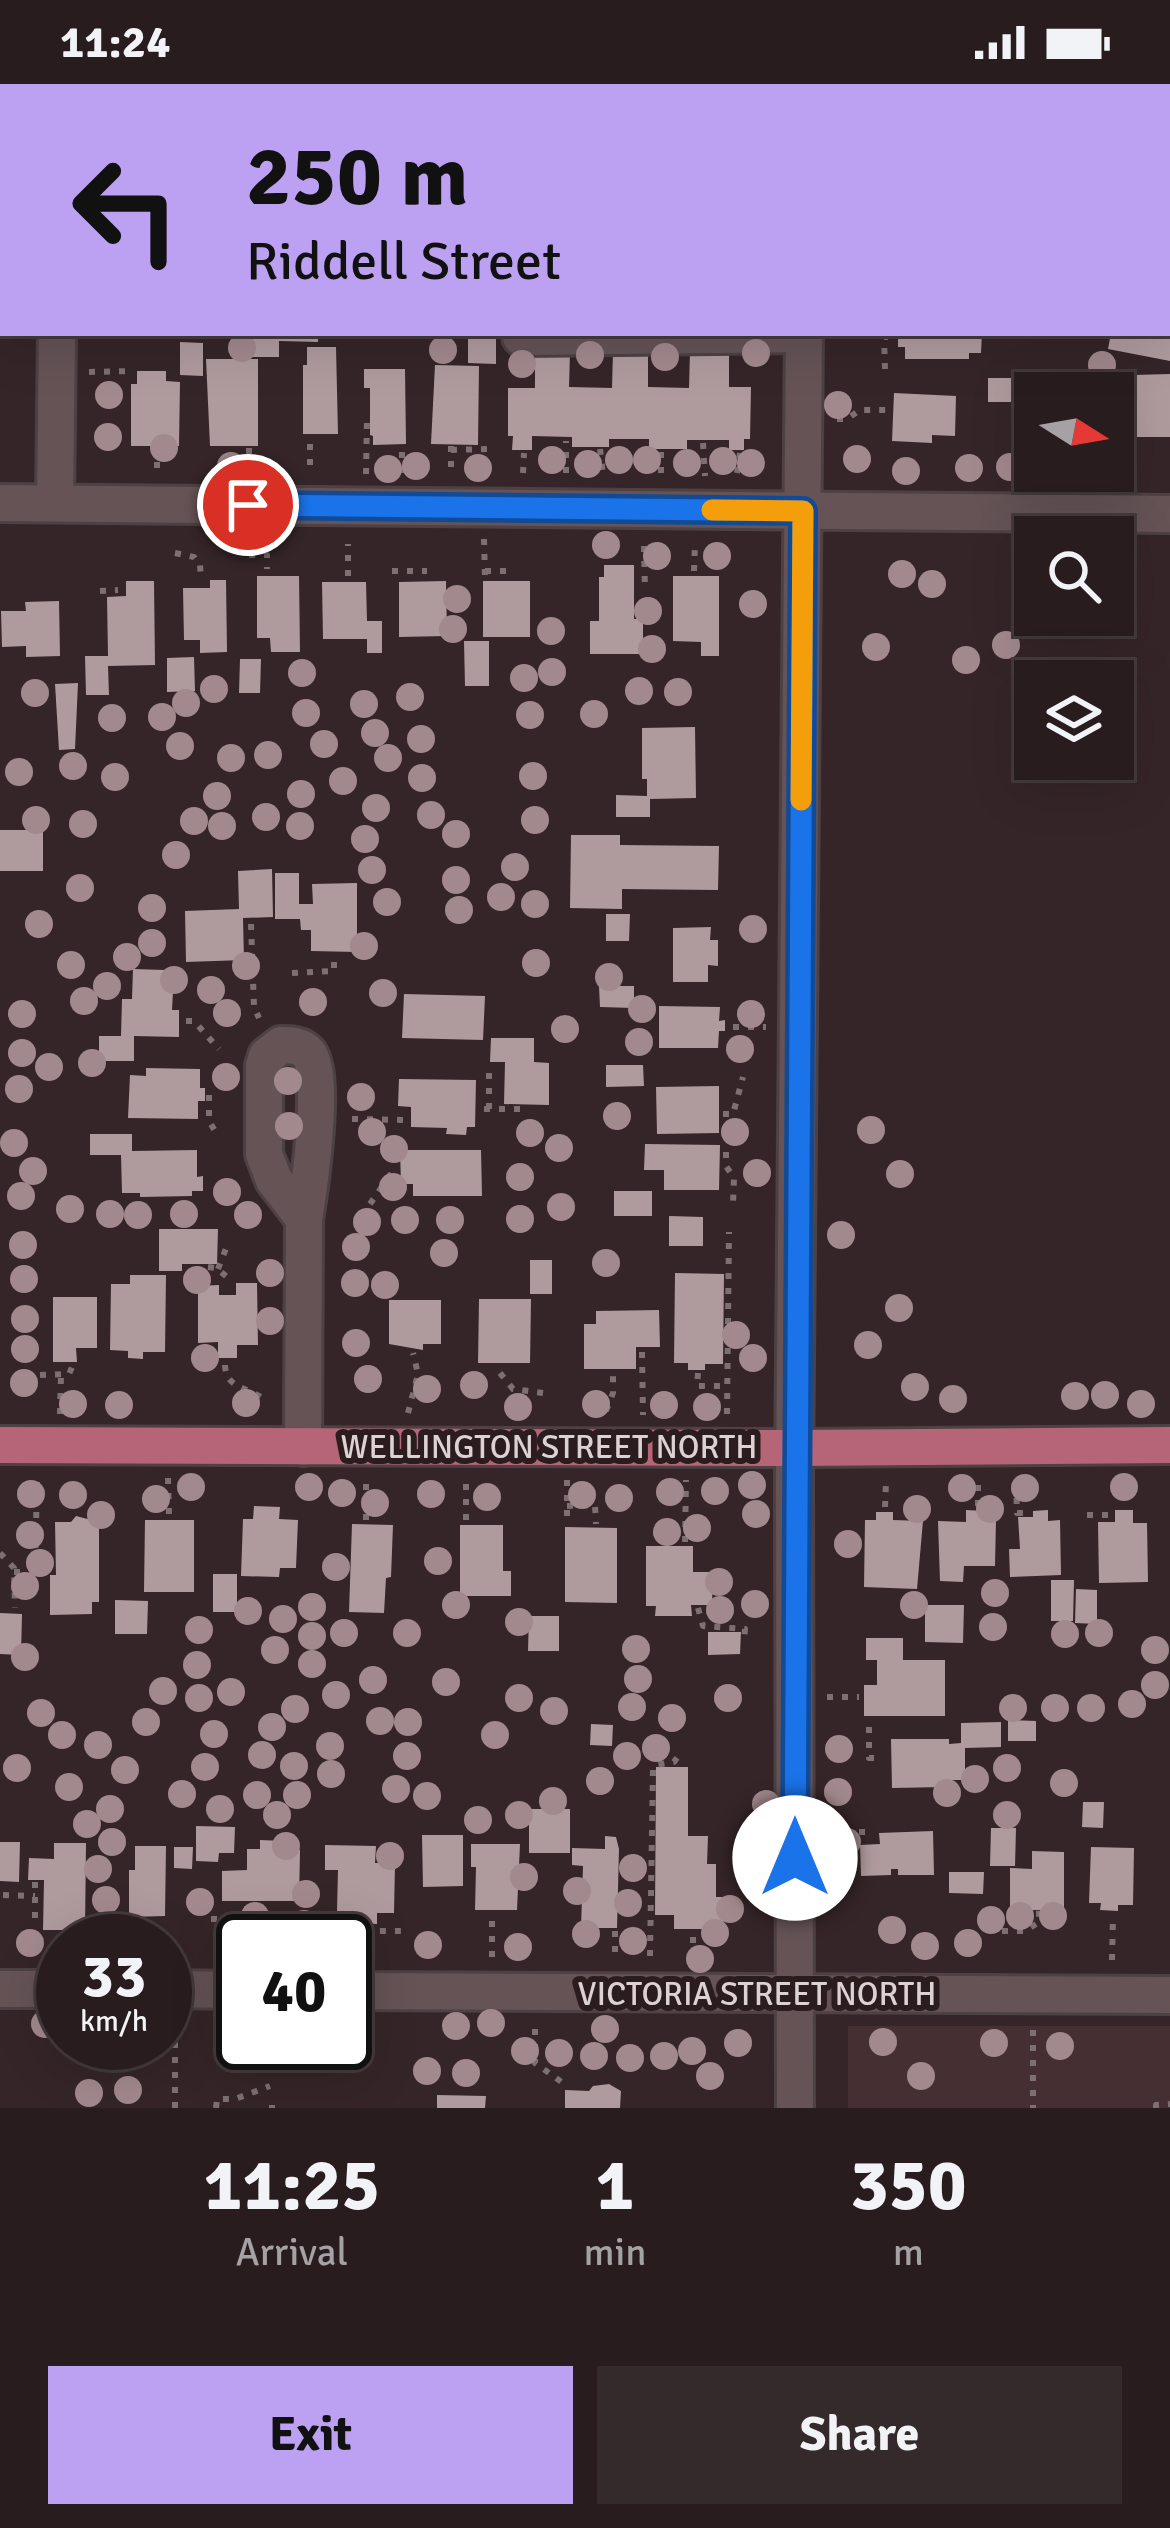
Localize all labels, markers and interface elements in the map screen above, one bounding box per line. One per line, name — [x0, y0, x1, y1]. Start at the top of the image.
text: 11:24 — [60, 15, 170, 70]
text: 250 m — [246, 125, 468, 229]
icon: left — [48, 132, 204, 288]
text: Riddell Street — [246, 228, 561, 295]
north arrow — [1014, 372, 1134, 492]
map controls — [1014, 372, 1134, 780]
pin — [197, 454, 299, 556]
icon: arrive — [215, 472, 281, 538]
button: search — [1014, 516, 1134, 636]
button: layers — [1014, 660, 1134, 780]
street label: WELLINGTON STREET NORTH — [341, 1427, 757, 1468]
position arrow — [732, 1795, 858, 1921]
speed limit sign: 40 — [216, 1914, 372, 2070]
text: 33 — [82, 1940, 146, 2014]
street label: VICTORIA STREET NORTH — [578, 1974, 936, 2015]
text: km/h — [80, 2003, 148, 2040]
text: 11:25 — [203, 2141, 380, 2230]
text: 1 — [596, 2141, 634, 2230]
text: 350 — [850, 2141, 967, 2230]
text: Arrival — [236, 2228, 348, 2276]
text: min — [584, 2228, 647, 2276]
text: m — [893, 2228, 924, 2276]
button: Exit — [48, 2366, 573, 2504]
button: Share — [597, 2366, 1122, 2504]

